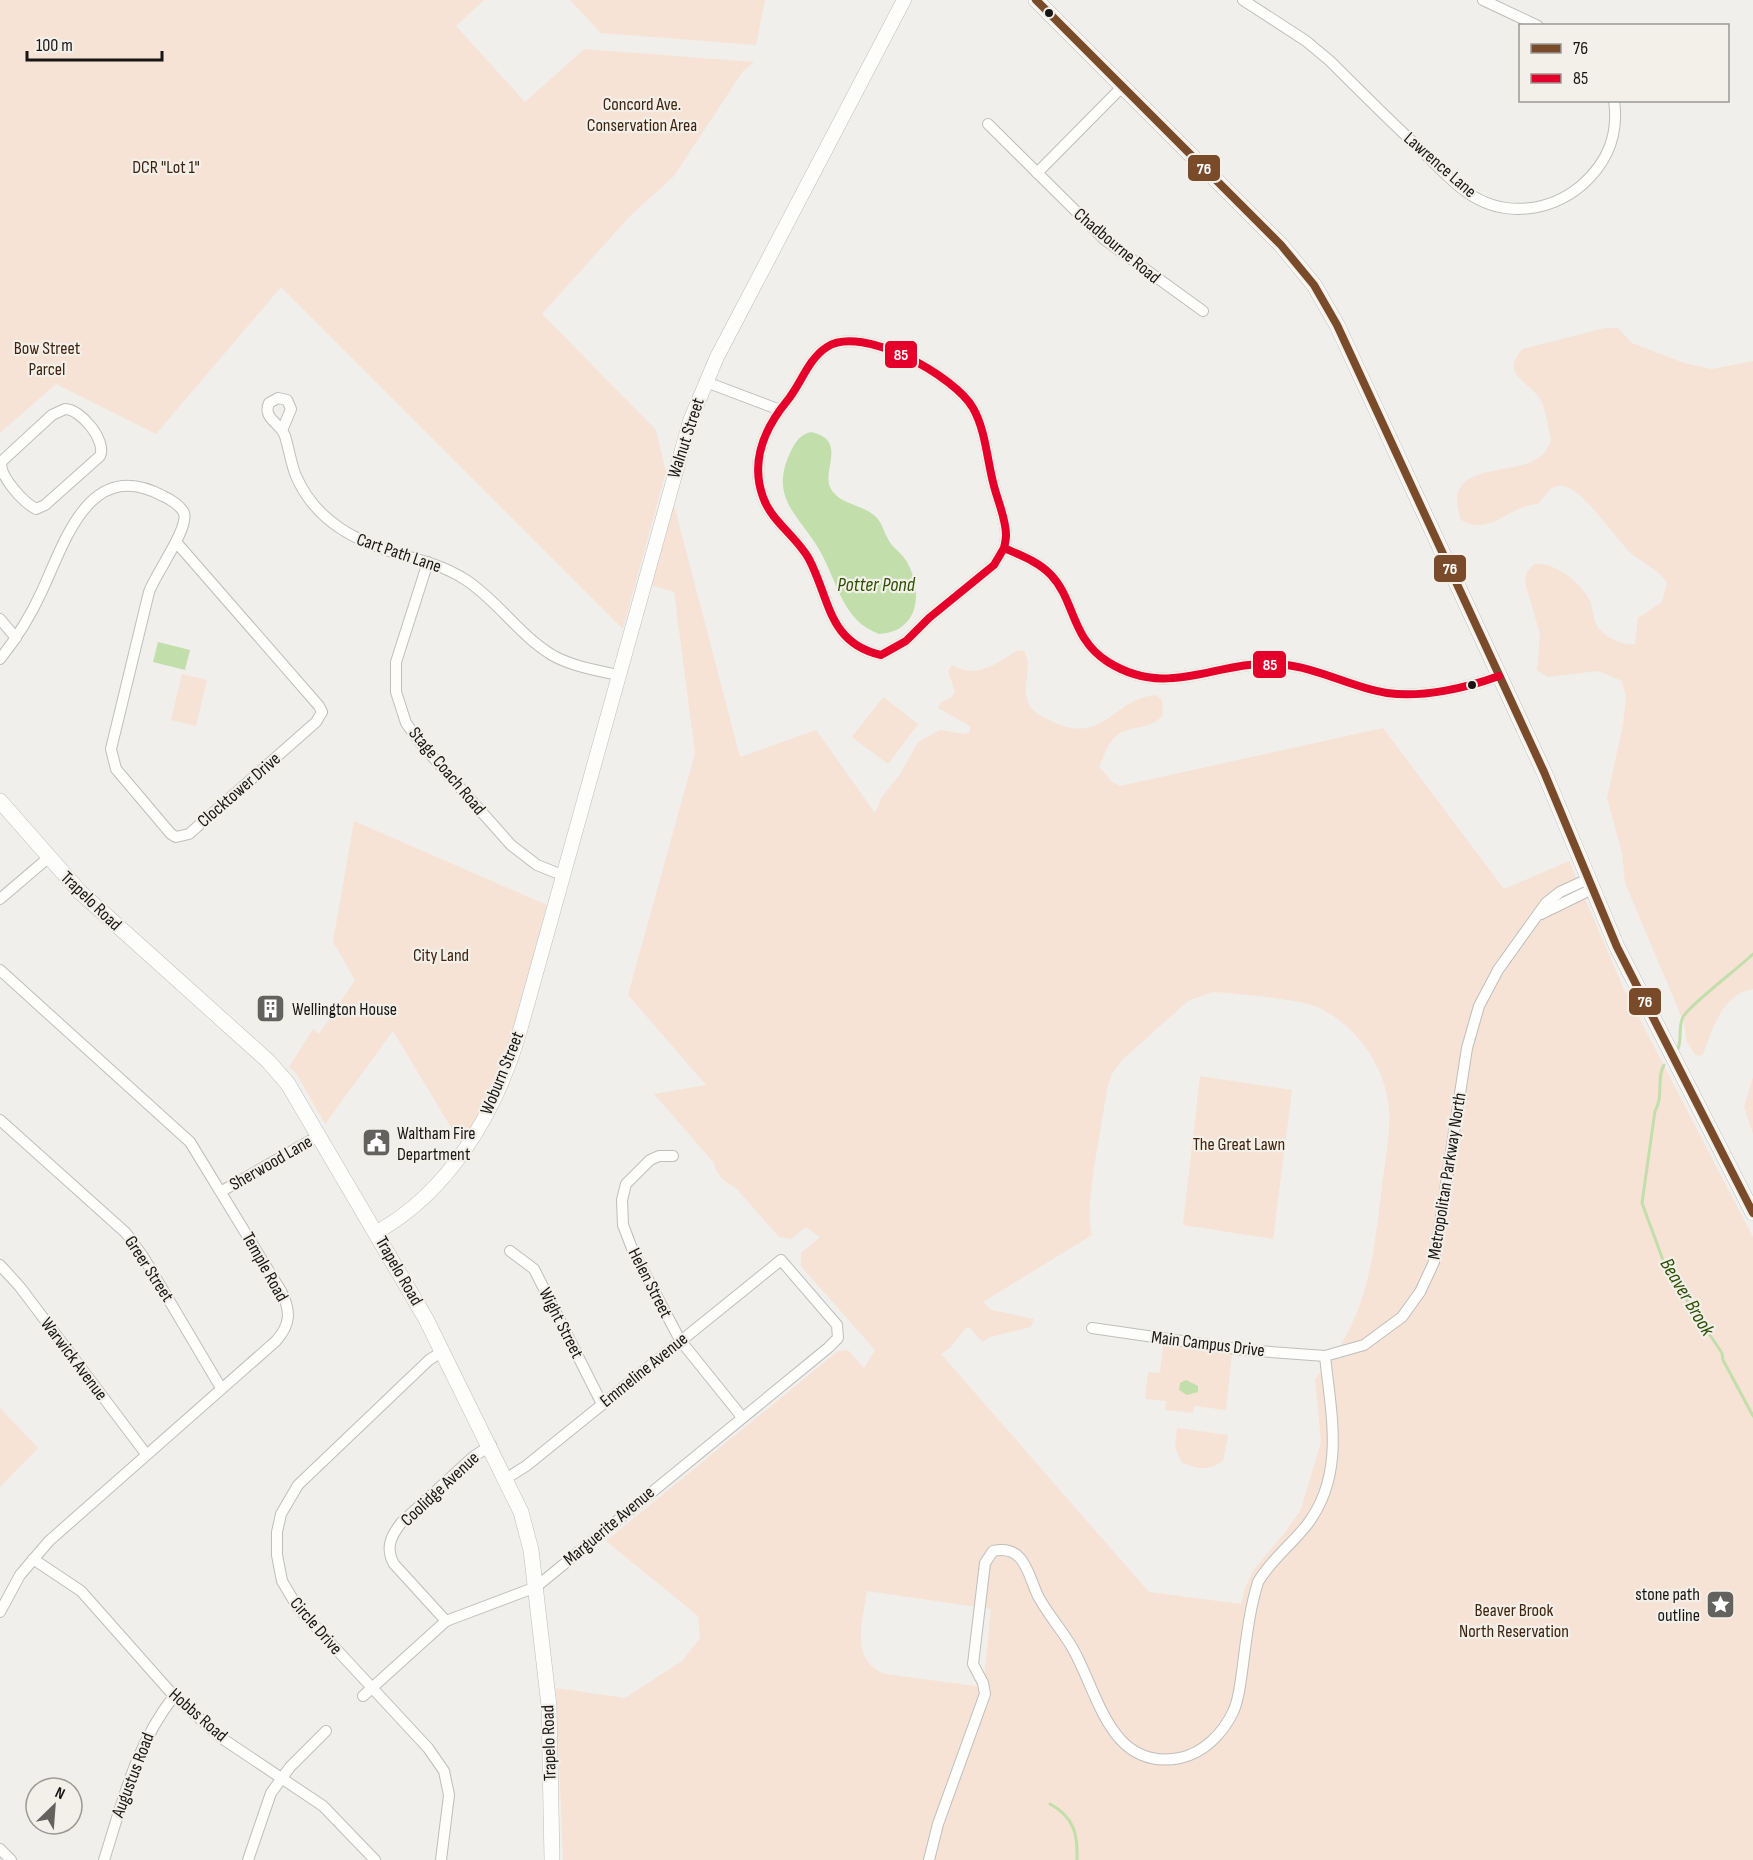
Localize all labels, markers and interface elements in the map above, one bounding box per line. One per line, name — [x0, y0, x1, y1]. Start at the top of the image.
unlabelled marker — [1043, 7, 1055, 19]
scale bar — [27, 24, 162, 62]
legend — [1519, 24, 1729, 102]
text: 100 m — [36, 35, 73, 56]
text: 76 — [1573, 38, 1588, 59]
text: 85 — [1573, 68, 1588, 89]
park label: Concord Ave. Conservation Area — [587, 94, 697, 136]
street label: Lawrence Lane — [1399, 128, 1481, 202]
line badge: 76 — [1187, 154, 1221, 182]
park label: DCR "Lot 1" — [132, 157, 200, 178]
text: 76 — [1197, 160, 1211, 179]
street label: Chadbourne Road — [1070, 204, 1164, 288]
park label: Bow Street Parcel — [14, 338, 81, 380]
line badge: 85 — [884, 340, 918, 369]
text: 85 — [894, 346, 908, 365]
street label: Walnut Street — [663, 395, 709, 481]
street label: Cart Path Lane — [354, 529, 444, 577]
line badge: 76 — [1433, 554, 1467, 583]
text: 76 — [1443, 560, 1457, 579]
water label: Potter Pond — [837, 573, 916, 597]
line badge: 85 — [1252, 650, 1287, 679]
text: 85 — [1263, 656, 1277, 675]
unlabelled marker — [1466, 679, 1478, 691]
street label: Stage Coach Road — [404, 723, 490, 819]
street label: Clocktower Drive — [193, 748, 285, 832]
street label: Trapelo Road — [56, 867, 126, 935]
park label: City Land — [413, 945, 469, 966]
line badge: 76 — [1628, 987, 1662, 1016]
building icon: Wellington House — [255, 993, 287, 1025]
text: 76 — [1638, 993, 1652, 1012]
place label: Wellington House — [292, 999, 397, 1020]
street label: Woburn Street — [476, 1028, 528, 1118]
street label: Metropolitan Parkway North — [1423, 1091, 1471, 1261]
place label: Waltham Fire Department — [397, 1123, 476, 1165]
public building icon: Waltham Fire Department — [360, 1127, 392, 1159]
street label: Sherwood Lane — [226, 1131, 316, 1195]
park label: The Great Lawn — [1193, 1134, 1285, 1155]
street label: Temple Road — [237, 1229, 293, 1305]
street label: Greer Street — [120, 1232, 178, 1306]
street label: Trapelo Road — [371, 1233, 427, 1309]
street label: Helen Street — [624, 1245, 677, 1322]
water label: Beaver Brook — [1654, 1254, 1720, 1341]
street label: Wight Street — [534, 1284, 588, 1362]
street label: Warwick Avenue — [36, 1314, 112, 1404]
street label: Main Campus Drive — [1150, 1327, 1266, 1361]
street label: Emmeline Avenue — [596, 1328, 692, 1412]
street label: Coolidge Avenue — [397, 1447, 483, 1531]
street label: Marguerite Avenue — [559, 1482, 659, 1570]
place label: stone path outline — [1635, 1584, 1700, 1626]
place icon: stone path outline — [1705, 1588, 1737, 1620]
street label: Circle Drive — [285, 1593, 347, 1659]
park label: Beaver Brook North Reservation — [1459, 1600, 1569, 1642]
street label: Hobbs Road — [164, 1684, 232, 1746]
street label: Trapelo Road — [537, 1705, 561, 1781]
street label: Augustus Road — [107, 1730, 159, 1821]
north arrow — [24, 1776, 84, 1836]
text: N — [52, 1783, 68, 1804]

